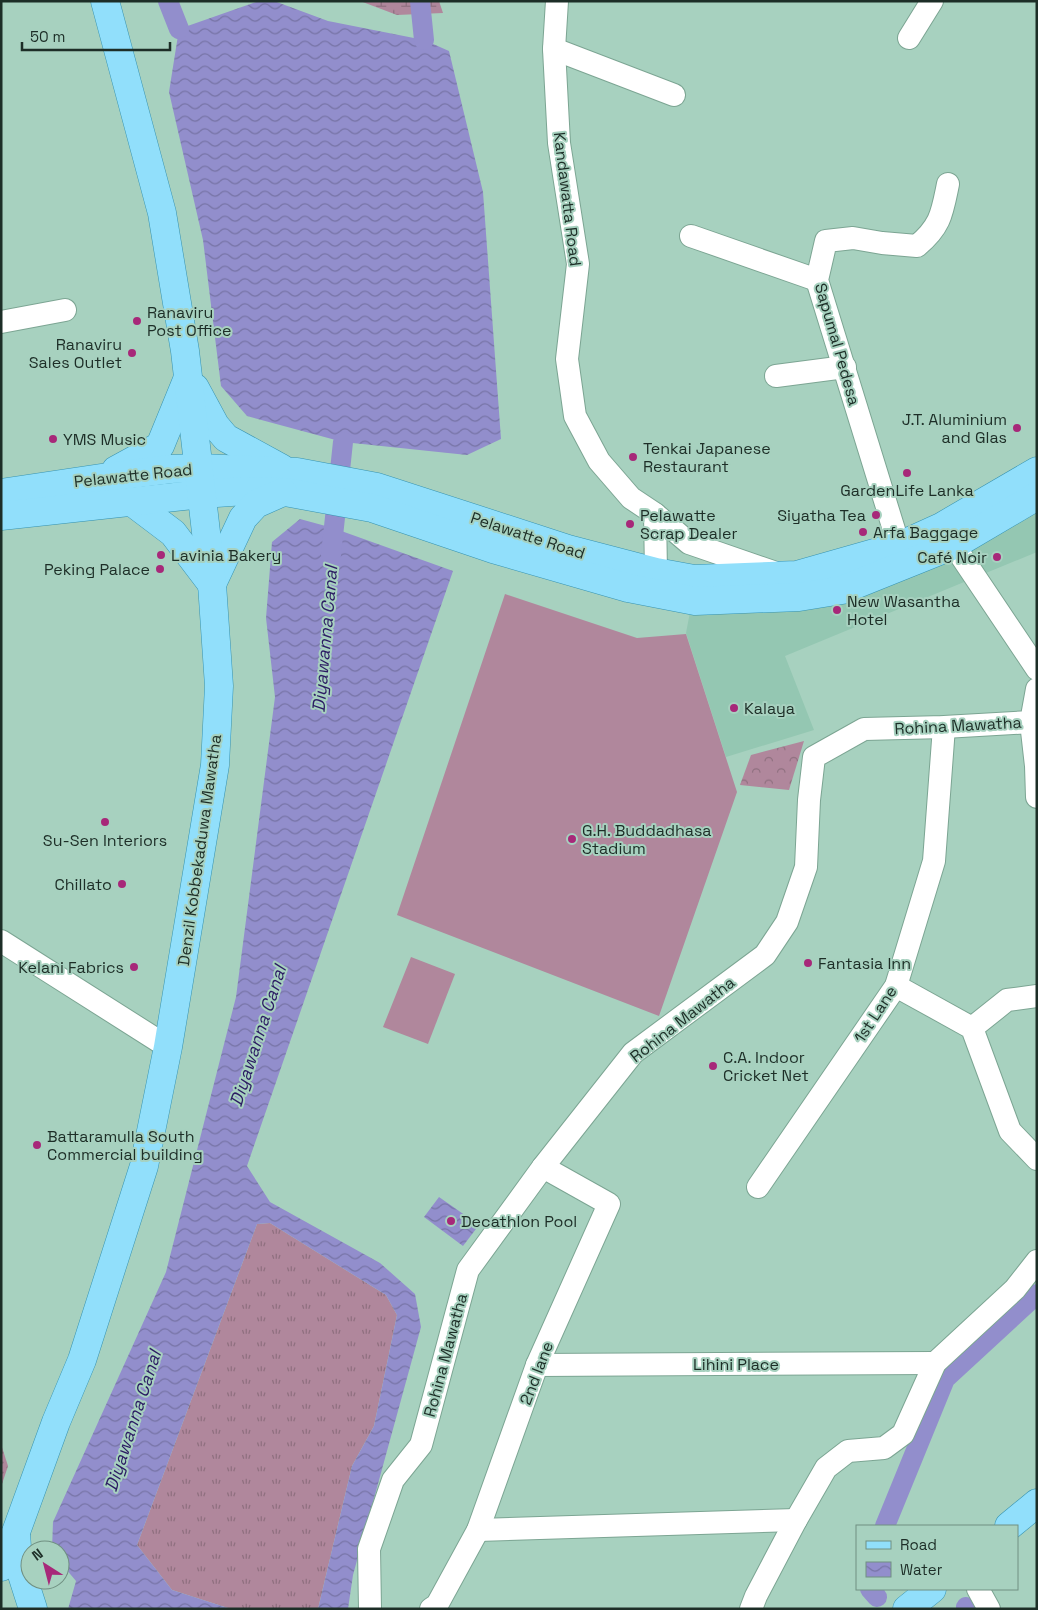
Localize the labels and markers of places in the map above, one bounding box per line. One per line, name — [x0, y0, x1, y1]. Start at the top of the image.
place label: Ranaviru Post Office — [147, 302, 231, 341]
marker: Ranaviru Post Office — [131, 315, 143, 327]
place label: Ranaviru Sales Outlet — [29, 334, 122, 373]
marker: Ranaviru Sales Outlet — [126, 347, 138, 359]
place label: J.T. Aluminium and Glas — [902, 409, 1007, 448]
marker: J.T. Aluminium and Glas — [1011, 422, 1023, 434]
place label: YMS Music — [63, 429, 146, 450]
marker: YMS Music — [47, 433, 59, 445]
place label: Tenkai Japanese Restaurant — [643, 438, 771, 477]
marker: Tenkai Japanese Restaurant — [627, 451, 639, 463]
marker: GardenLife Lanka — [901, 467, 913, 479]
place label: GardenLife Lanka — [840, 480, 974, 501]
place label: Pelawatte Scrap Dealer — [640, 505, 737, 544]
place label: Siyatha Tea — [777, 505, 866, 526]
marker: Siyatha Tea — [870, 509, 882, 521]
marker: Pelawatte Scrap Dealer — [624, 518, 636, 530]
place label: Arfa Baggage — [873, 522, 978, 543]
marker: Arfa Baggage — [857, 526, 869, 538]
place label: Lavinia Bakery — [171, 545, 281, 566]
place label: Café Noir — [917, 547, 987, 568]
marker: Lavinia Bakery — [155, 549, 167, 561]
marker: Café Noir — [991, 551, 1003, 563]
place label: Peking Palace — [44, 559, 150, 580]
marker: Peking Palace — [154, 563, 166, 575]
place label: New Wasantha Hotel — [847, 591, 960, 630]
marker: New Wasantha Hotel — [831, 604, 843, 616]
place label: Kalaya — [744, 698, 795, 719]
marker: Kalaya — [728, 702, 740, 714]
marker: Su-Sen Interiors — [99, 816, 111, 828]
place label: G.H. Buddadhasa Stadium — [582, 820, 712, 859]
place label: Su-Sen Interiors — [43, 830, 167, 851]
marker: G.H. Buddadhasa Stadium — [566, 833, 578, 845]
place label: Chillato — [55, 874, 112, 895]
marker: Chillato — [116, 878, 128, 890]
place label: Fantasia Inn — [818, 953, 911, 974]
place label: Kelani Fabrics — [18, 957, 124, 978]
marker: Fantasia Inn — [802, 957, 814, 969]
marker: Kelani Fabrics — [128, 961, 140, 973]
place label: C.A. Indoor Cricket Net — [723, 1047, 809, 1086]
marker: C.A. Indoor Cricket Net — [707, 1060, 719, 1072]
place label: Battaramulla South Commercial building — [47, 1126, 203, 1165]
marker: Battaramulla South Commercial building — [31, 1139, 43, 1151]
place label: Decathlon Pool — [461, 1211, 577, 1232]
marker: Decathlon Pool — [445, 1215, 457, 1227]

